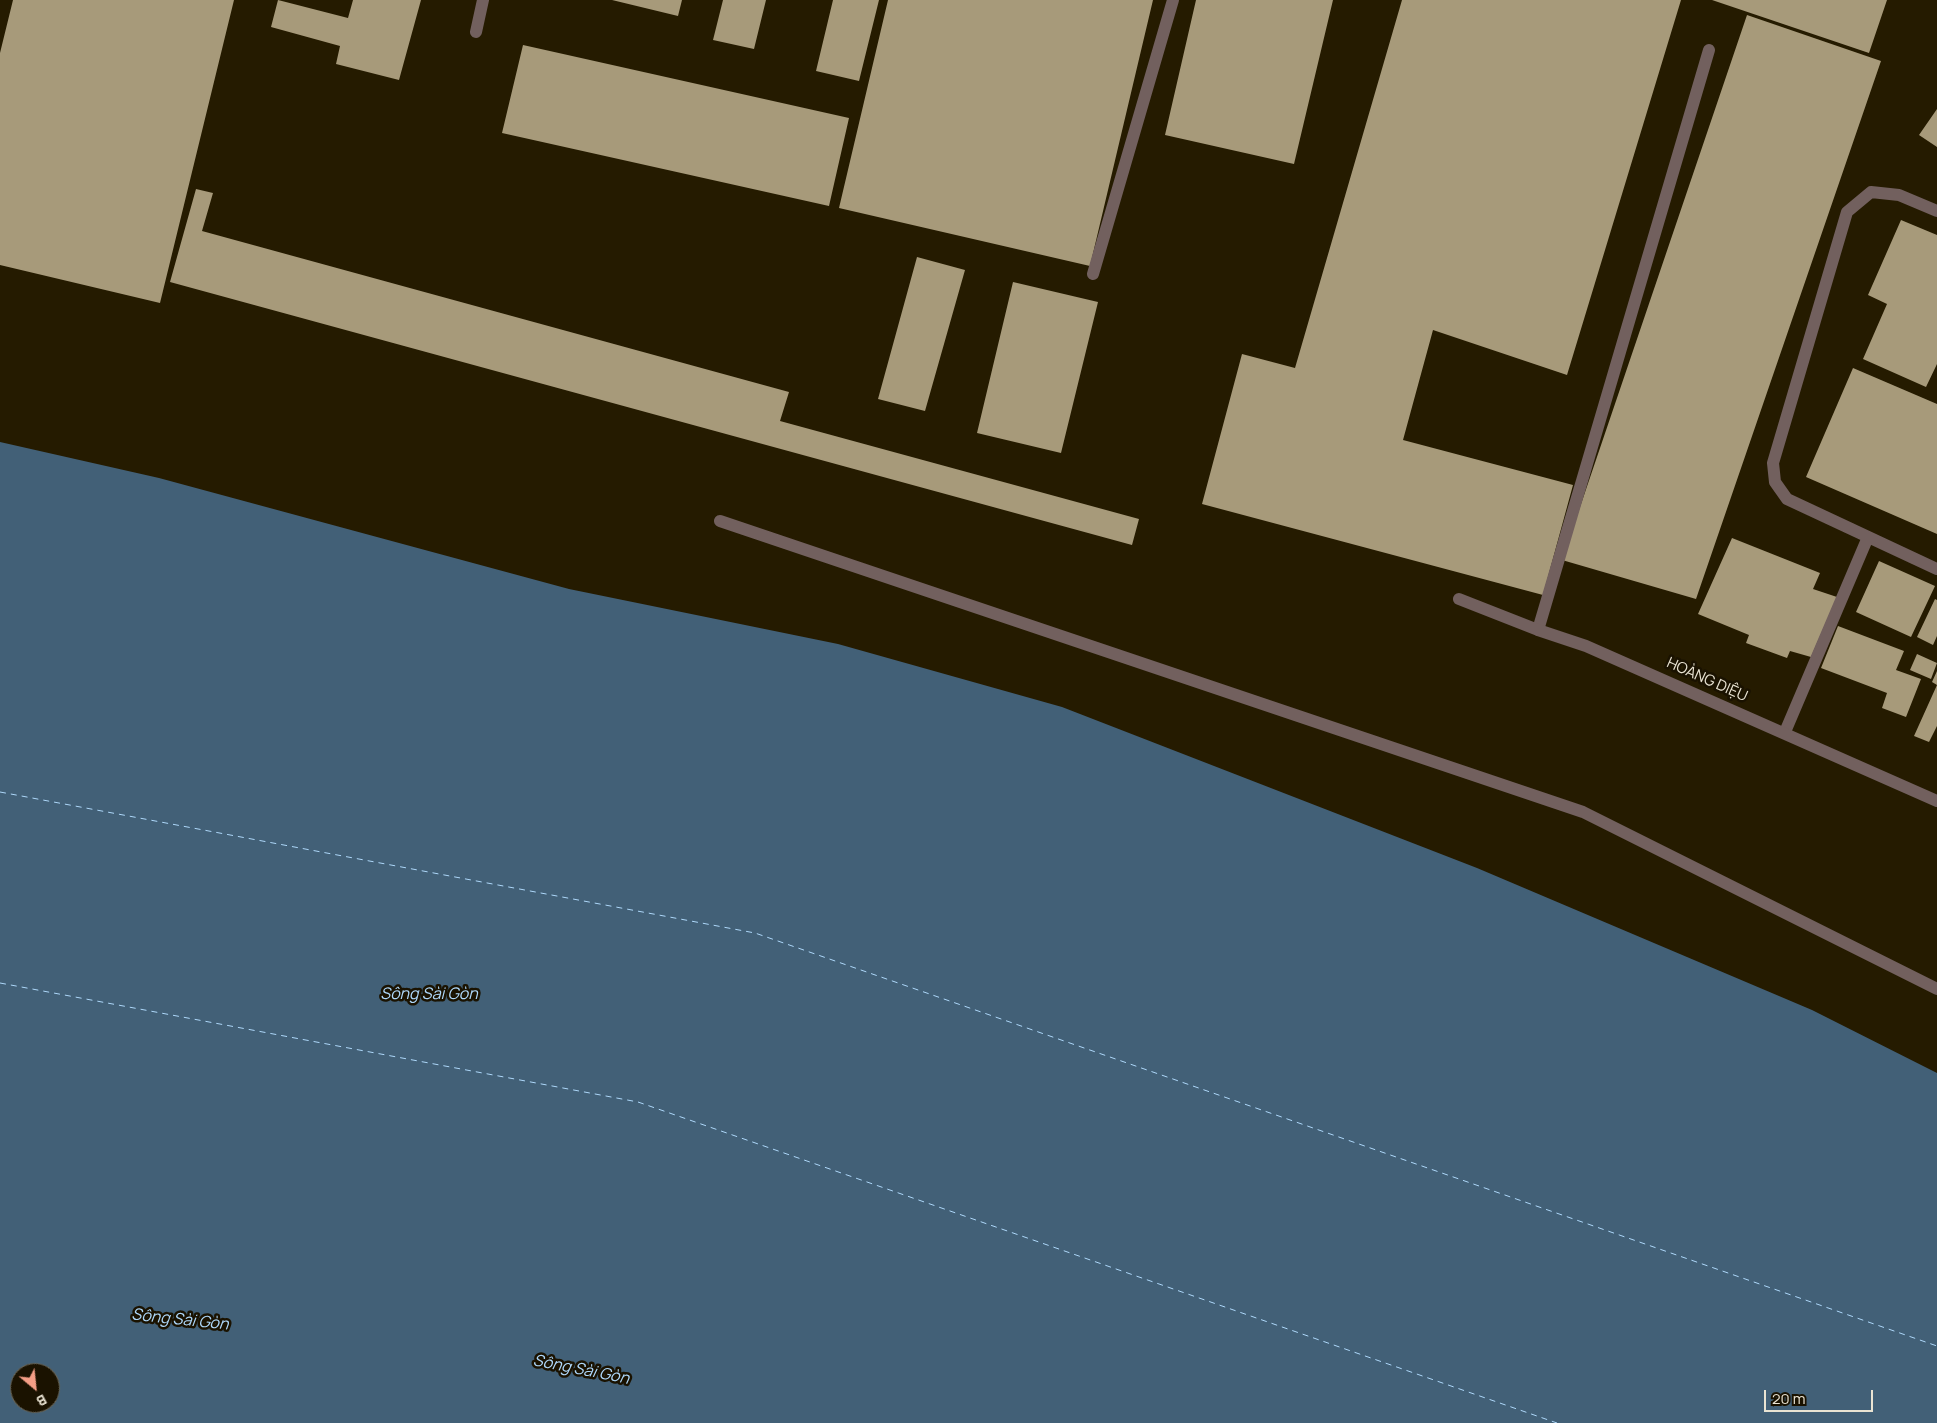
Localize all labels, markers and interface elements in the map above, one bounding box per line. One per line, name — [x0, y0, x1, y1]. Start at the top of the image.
street label: HOÀNG DIỆU — [1664, 654, 1750, 706]
water label: Sông Sài Gòn — [380, 985, 478, 1005]
water label: Sông Sài Gòn — [131, 1305, 229, 1335]
water label: Sông Sài Gòn — [531, 1351, 631, 1389]
north arrow — [10, 1363, 60, 1413]
scale bar — [1767, 1380, 1876, 1412]
text: 20 m — [1772, 1388, 1805, 1409]
text: B — [33, 1390, 50, 1411]

